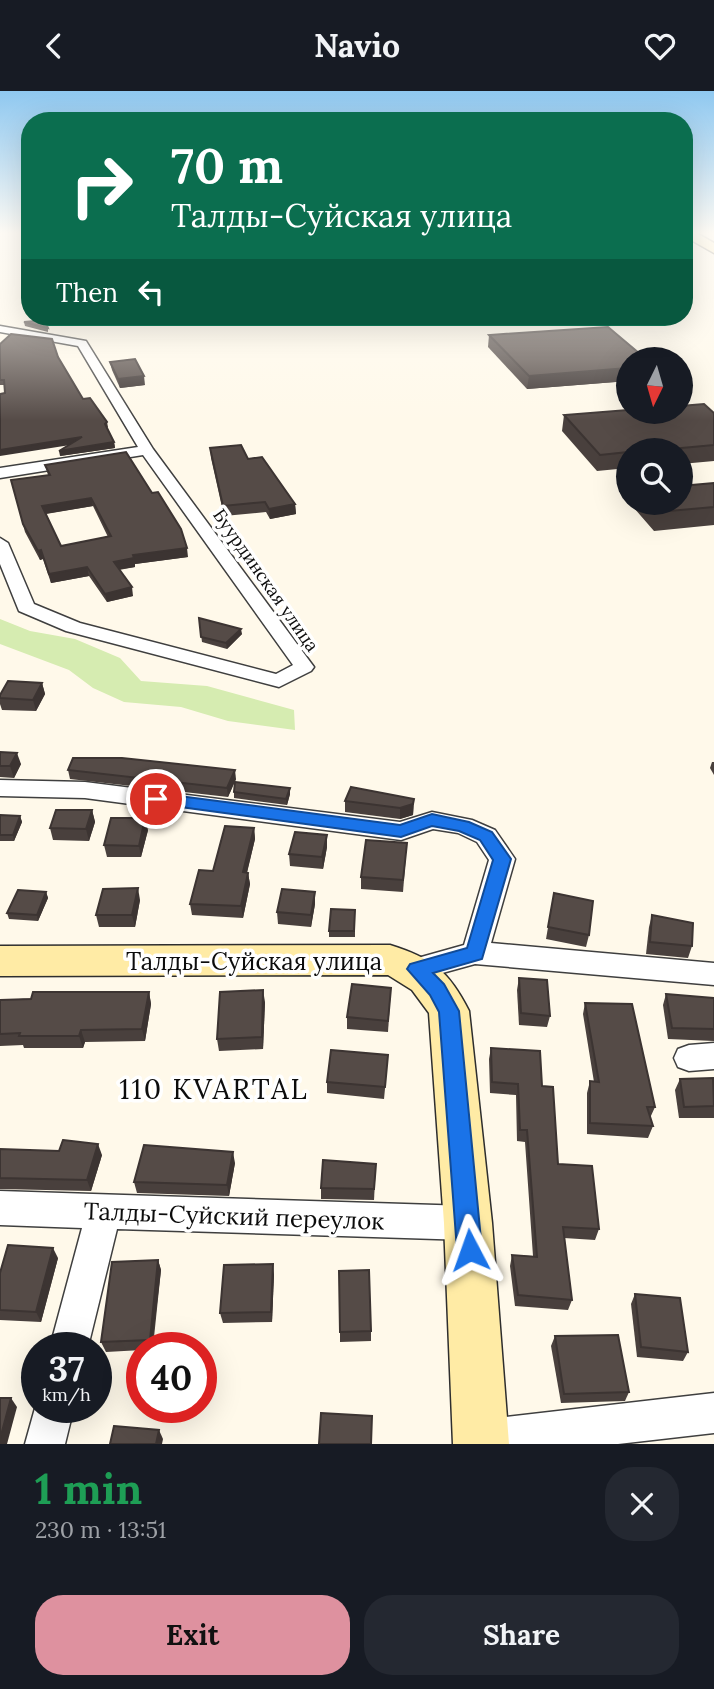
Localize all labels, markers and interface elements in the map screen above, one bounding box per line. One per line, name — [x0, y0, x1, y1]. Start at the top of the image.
text: Navio — [314, 25, 400, 66]
icon: back — [35, 27, 73, 65]
icon: heart — [641, 27, 679, 65]
text: 70 m — [171, 134, 283, 196]
icon: right — [56, 140, 147, 231]
text: Талды-Суйская улица — [171, 195, 512, 236]
icon: left — [132, 273, 170, 311]
text: Then — [56, 276, 118, 309]
north arrow — [616, 347, 693, 423]
map controls — [616, 347, 693, 515]
button: search — [616, 438, 693, 515]
street label: Буурдинская улица — [208, 504, 324, 656]
pin — [126, 769, 186, 829]
icon: arrive — [137, 780, 175, 818]
street label: Талды-Суйская улица — [126, 946, 382, 977]
district label: 110 KVARTAL — [119, 1071, 309, 1107]
street label: Талды-Суйский переулок — [83, 1195, 385, 1237]
position arrow — [433, 1213, 507, 1287]
speed limit sign: 40 — [126, 1332, 217, 1423]
text: 37 — [48, 1346, 85, 1391]
text: km/h — [42, 1383, 91, 1406]
text: 1 min — [35, 1462, 142, 1516]
button: close — [605, 1467, 679, 1541]
text: 230 m · 13:51 — [35, 1515, 166, 1544]
button: Exit — [35, 1595, 350, 1675]
button: Share — [364, 1595, 679, 1675]

